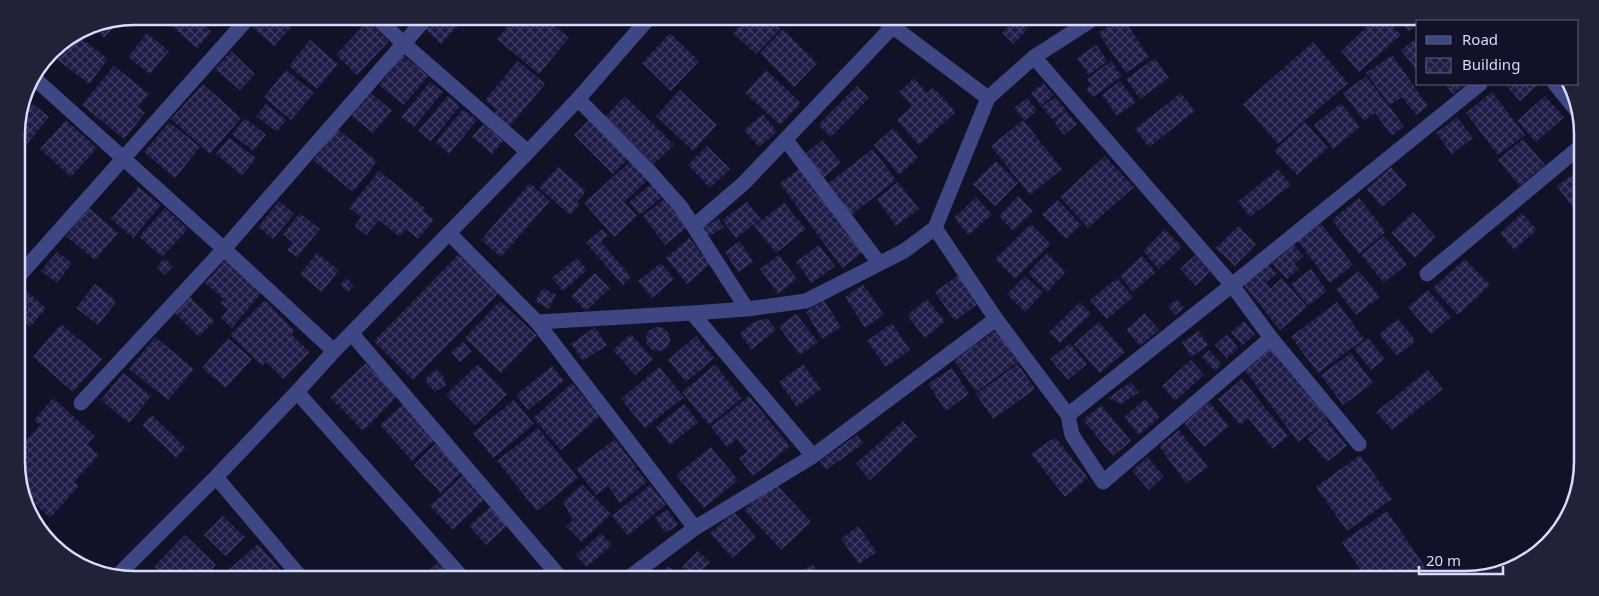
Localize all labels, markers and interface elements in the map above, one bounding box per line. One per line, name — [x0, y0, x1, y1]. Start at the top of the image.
legend — [1416, 20, 1579, 85]
text: Road — [1462, 29, 1498, 49]
text: Building — [1462, 54, 1520, 74]
scale bar — [1419, 544, 1503, 576]
text: 20 m — [1426, 550, 1461, 570]

